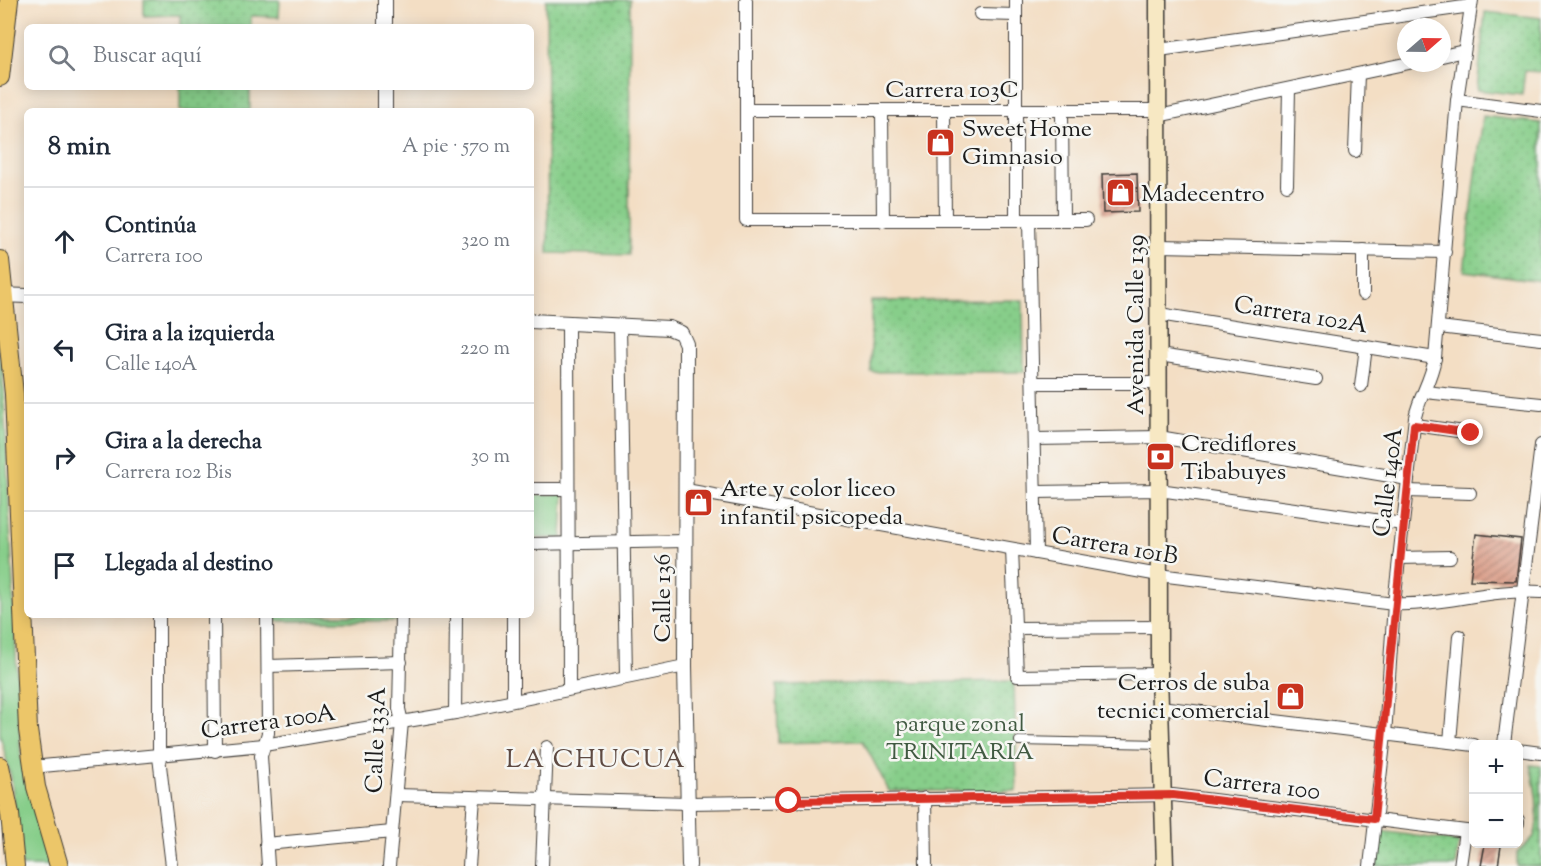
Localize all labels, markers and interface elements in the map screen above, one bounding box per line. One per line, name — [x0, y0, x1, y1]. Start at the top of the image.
north arrow — [1397, 18, 1451, 72]
search box — [24, 24, 534, 90]
icon: search — [45, 41, 78, 74]
text: Buscar aquí — [93, 41, 202, 73]
street label: Carrera 103C — [885, 74, 1019, 108]
place label: Sweet Home Gimnasio — [962, 113, 1092, 175]
shop icon: Sweet Home Gimnasio — [925, 126, 957, 158]
text: 8 min — [48, 129, 111, 166]
text: A pie · 570 m — [402, 133, 510, 162]
shop icon: Madecentro — [1104, 177, 1136, 209]
place label: Madecentro — [1141, 178, 1265, 212]
text: Continúa — [105, 211, 196, 243]
icon: ahead — [48, 225, 81, 258]
text: 320 m — [461, 227, 510, 256]
street label: Avenida Calle 139 — [1120, 235, 1154, 415]
text: Carrera 100 — [105, 243, 203, 272]
street label: Carrera 102A — [1231, 289, 1371, 343]
text: Gira a la izquierda — [105, 319, 275, 351]
icon: left — [48, 333, 81, 366]
text: 220 m — [460, 335, 510, 364]
text: Calle 140A — [105, 351, 197, 380]
route end — [1457, 419, 1483, 445]
street label: Calle 140A — [1365, 425, 1413, 539]
text: Gira a la derecha — [105, 427, 262, 459]
place label: Crediflores Tibabuyes — [1181, 428, 1296, 490]
icon: right — [48, 441, 81, 474]
bank icon: Crediflores Tibabuyes — [1144, 441, 1176, 473]
text: 30 m — [471, 443, 510, 472]
text: Carrera 102 Bis — [105, 459, 232, 488]
place label: Arte y color liceo infantil psicopeda — [720, 473, 903, 535]
shop icon: Arte y color liceo infantil psicopeda — [683, 486, 715, 518]
street label: Carrera 101B — [1049, 519, 1181, 575]
icon: arrive — [48, 549, 81, 582]
text: Llegada al destino — [105, 549, 273, 581]
street label: Calle 136 — [647, 553, 681, 643]
place label: Cerros de suba tecnici comercial — [1097, 667, 1270, 729]
shop icon: Cerros de suba tecnici comercial — [1275, 680, 1307, 712]
street label: Calle 133A — [358, 686, 396, 794]
street label: Carrera 100A — [199, 697, 338, 749]
park label: parque zonal TRINITARIA — [886, 708, 1034, 770]
map controls — [1469, 740, 1523, 848]
button: + — [1469, 740, 1523, 794]
district label: LA CHUCUA — [506, 742, 686, 779]
street label: Carrera 100 — [1201, 762, 1322, 810]
route start — [775, 787, 801, 813]
button: − — [1469, 794, 1523, 848]

